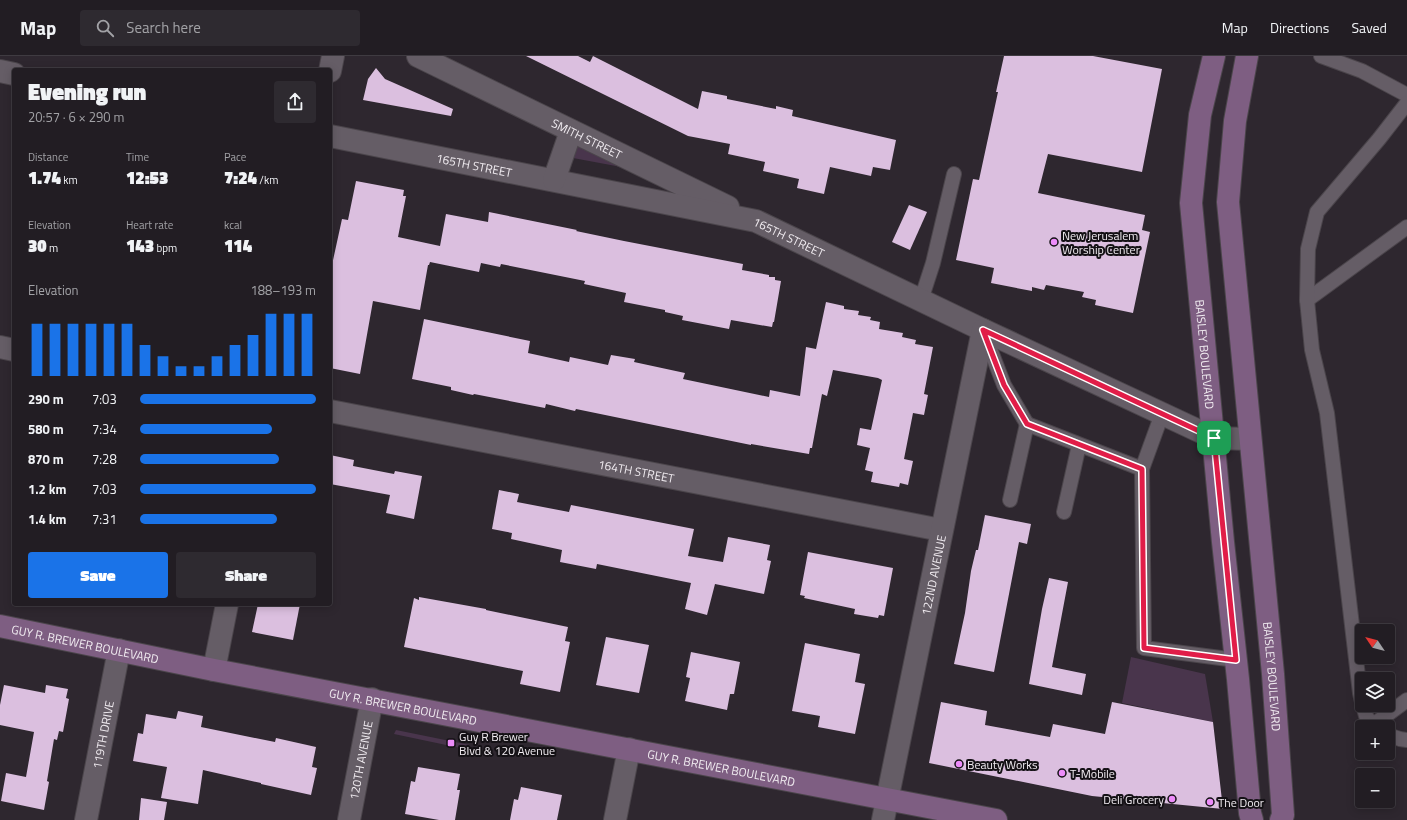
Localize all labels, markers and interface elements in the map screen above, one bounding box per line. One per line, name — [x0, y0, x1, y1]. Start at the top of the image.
search box — [80, 10, 360, 46]
text: Map — [20, 13, 56, 42]
text: Search here — [126, 16, 201, 39]
icon: search — [94, 17, 116, 39]
text: Map — [1222, 17, 1248, 38]
text: Directions — [1270, 17, 1329, 38]
text: Saved — [1351, 17, 1387, 38]
text: Evening run — [28, 75, 146, 109]
button: share — [274, 81, 316, 123]
text: 20:57 · 6 × 290 m — [28, 107, 124, 127]
street label: SMITH STREET — [548, 113, 626, 164]
street label: 165TH STREET — [434, 148, 514, 182]
text: Distance — [28, 149, 68, 165]
text: Time — [126, 149, 149, 165]
text: Pace — [224, 149, 246, 165]
text: 1.74 — [28, 165, 61, 191]
text: 12:53 — [126, 165, 168, 191]
text: 7:24 — [224, 165, 257, 191]
text: km — [61, 172, 78, 188]
text: /km — [257, 172, 278, 188]
street label: 165TH STREET — [750, 212, 828, 262]
text: Elevation — [28, 217, 71, 233]
text: Heart rate — [126, 217, 173, 233]
text: kcal — [224, 217, 242, 233]
place label: New Jerusalem Worship Center — [1062, 226, 1140, 259]
text: 30 — [28, 233, 47, 259]
text: 143 — [126, 233, 154, 259]
text: 114 — [224, 233, 252, 259]
marker: New Jerusalem Worship Center — [1049, 237, 1059, 247]
text: m — [47, 240, 58, 256]
text: bpm — [154, 240, 177, 256]
text: Elevation — [28, 280, 79, 300]
text: 188–193 m — [250, 280, 316, 300]
street label: BAISLEY BOULEVARD — [1191, 299, 1220, 410]
text: 290 m — [28, 389, 64, 409]
text: 7:03 — [92, 389, 117, 409]
text: 580 m — [28, 419, 64, 439]
text: 7:34 — [92, 419, 117, 439]
pin — [1197, 421, 1231, 455]
icon: arrive — [1203, 427, 1225, 449]
text: 870 m — [28, 449, 64, 469]
text: 7:28 — [92, 449, 117, 469]
street label: 164TH STREET — [597, 454, 677, 487]
text: 1.2 km — [28, 479, 66, 499]
text: 7:03 — [92, 479, 117, 499]
text: 1.4 km — [28, 509, 66, 529]
text: 7:31 — [92, 509, 117, 529]
street label: 122ND AVENUE — [916, 533, 951, 617]
button: Save — [28, 552, 168, 598]
button: Share — [176, 552, 316, 598]
street label: GUY R. BREWER BOULEVARD — [10, 619, 161, 668]
street label: BAISLEY BOULEVARD — [1259, 621, 1287, 732]
north arrow — [1355, 624, 1395, 664]
map controls — [1355, 624, 1395, 808]
button: layers — [1355, 672, 1395, 712]
street label: GUY R. BREWER BOULEVARD — [328, 683, 479, 730]
street label: 119TH DRIVE — [87, 699, 119, 770]
street label: 120TH AVENUE — [344, 719, 377, 801]
button: + — [1355, 720, 1395, 760]
place label: Guy R Brewer Blvd & 120 Avenue — [459, 727, 555, 760]
marker: Guy R Brewer Blvd & 120 Avenue — [446, 738, 456, 748]
street label: GUY R. BREWER BOULEVARD — [646, 744, 797, 791]
place label: Beauty Works — [967, 755, 1038, 774]
marker: Beauty Works — [954, 759, 964, 769]
place label: T-Mobile — [1070, 764, 1115, 783]
marker: T-Mobile — [1057, 768, 1067, 778]
button: − — [1355, 768, 1395, 808]
place label: Deli Grocery — [1103, 790, 1164, 809]
place label: The Door — [1218, 793, 1264, 812]
marker: Deli Grocery — [1167, 794, 1177, 804]
marker: The Door — [1205, 797, 1215, 807]

